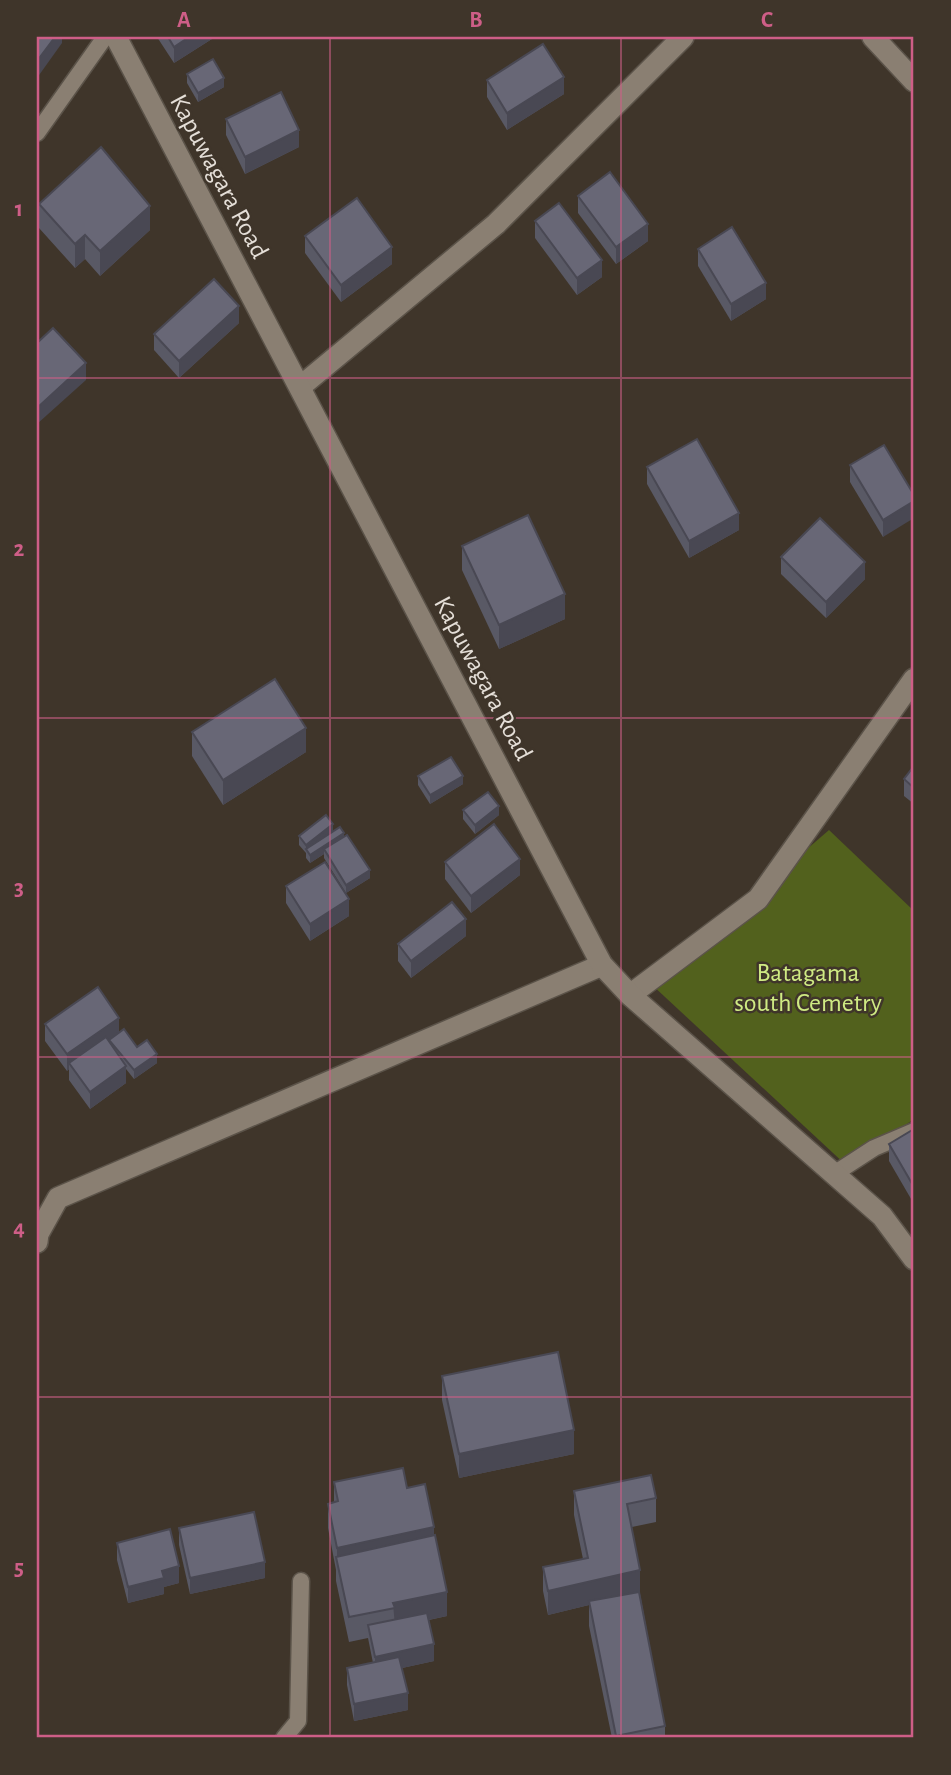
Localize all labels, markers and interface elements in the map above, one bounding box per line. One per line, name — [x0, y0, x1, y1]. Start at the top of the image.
text: A — [177, 9, 191, 32]
text: B — [469, 9, 483, 32]
text: C — [761, 9, 773, 32]
street label: Kapuwagara Road — [165, 90, 273, 263]
text: 1 — [15, 198, 23, 221]
text: 2 — [14, 538, 25, 561]
street label: Kapuwagara Road — [429, 592, 537, 765]
text: 3 — [14, 877, 24, 900]
park label: Batagama south Cemetry — [734, 960, 882, 1016]
text: 4 — [13, 1217, 25, 1240]
text: 5 — [14, 1557, 24, 1580]

